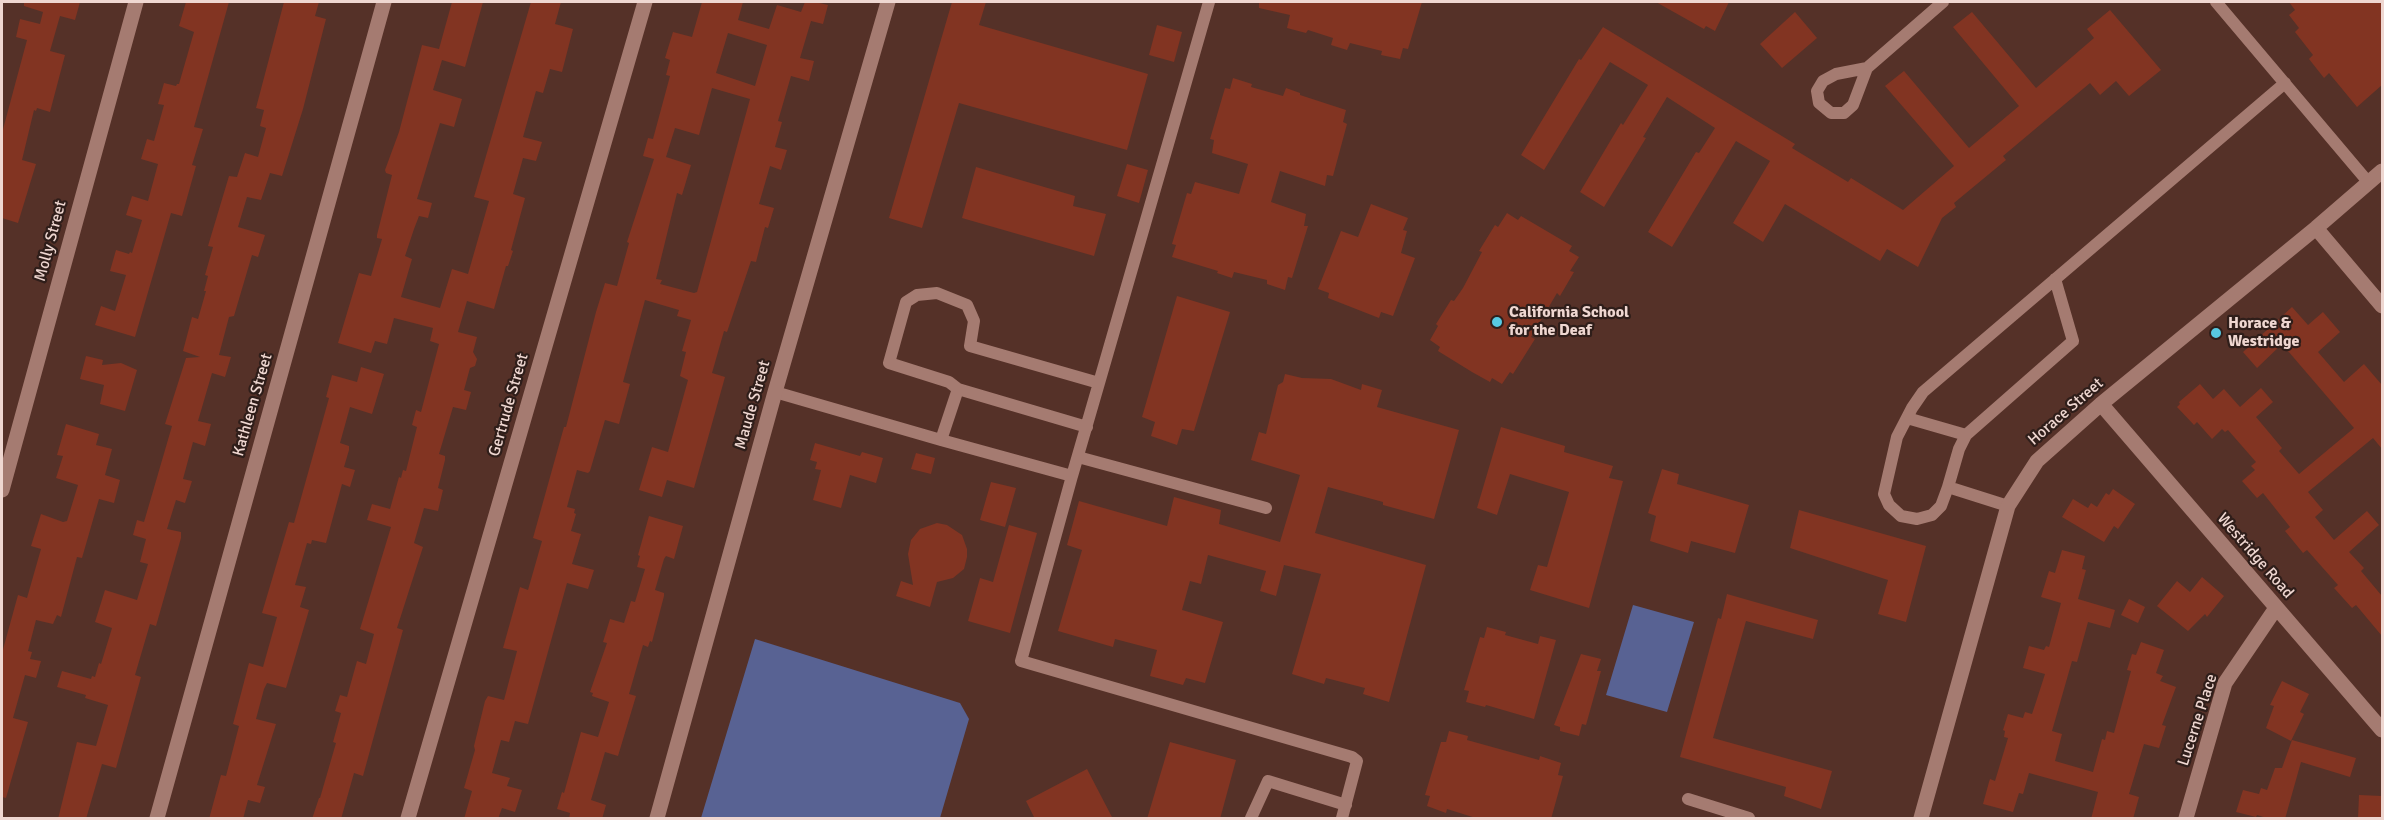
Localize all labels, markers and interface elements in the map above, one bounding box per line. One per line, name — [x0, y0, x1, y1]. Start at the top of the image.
street label: Molly Street — [31, 198, 71, 284]
place label: California School for the Deaf — [1509, 303, 1629, 341]
place label: Horace & Westridge — [2228, 314, 2299, 352]
marker: California School for the Deaf — [1490, 315, 1504, 329]
marker: Horace & Westridge — [2209, 326, 2223, 340]
street label: Kathleen Street — [229, 351, 277, 459]
street label: Gertrude Street — [485, 351, 533, 459]
street label: Maude Street — [731, 358, 775, 452]
street label: Horace Street — [2024, 374, 2108, 450]
street label: Westridge Road — [2213, 509, 2297, 603]
street label: Lucerne Place — [2174, 672, 2222, 768]

